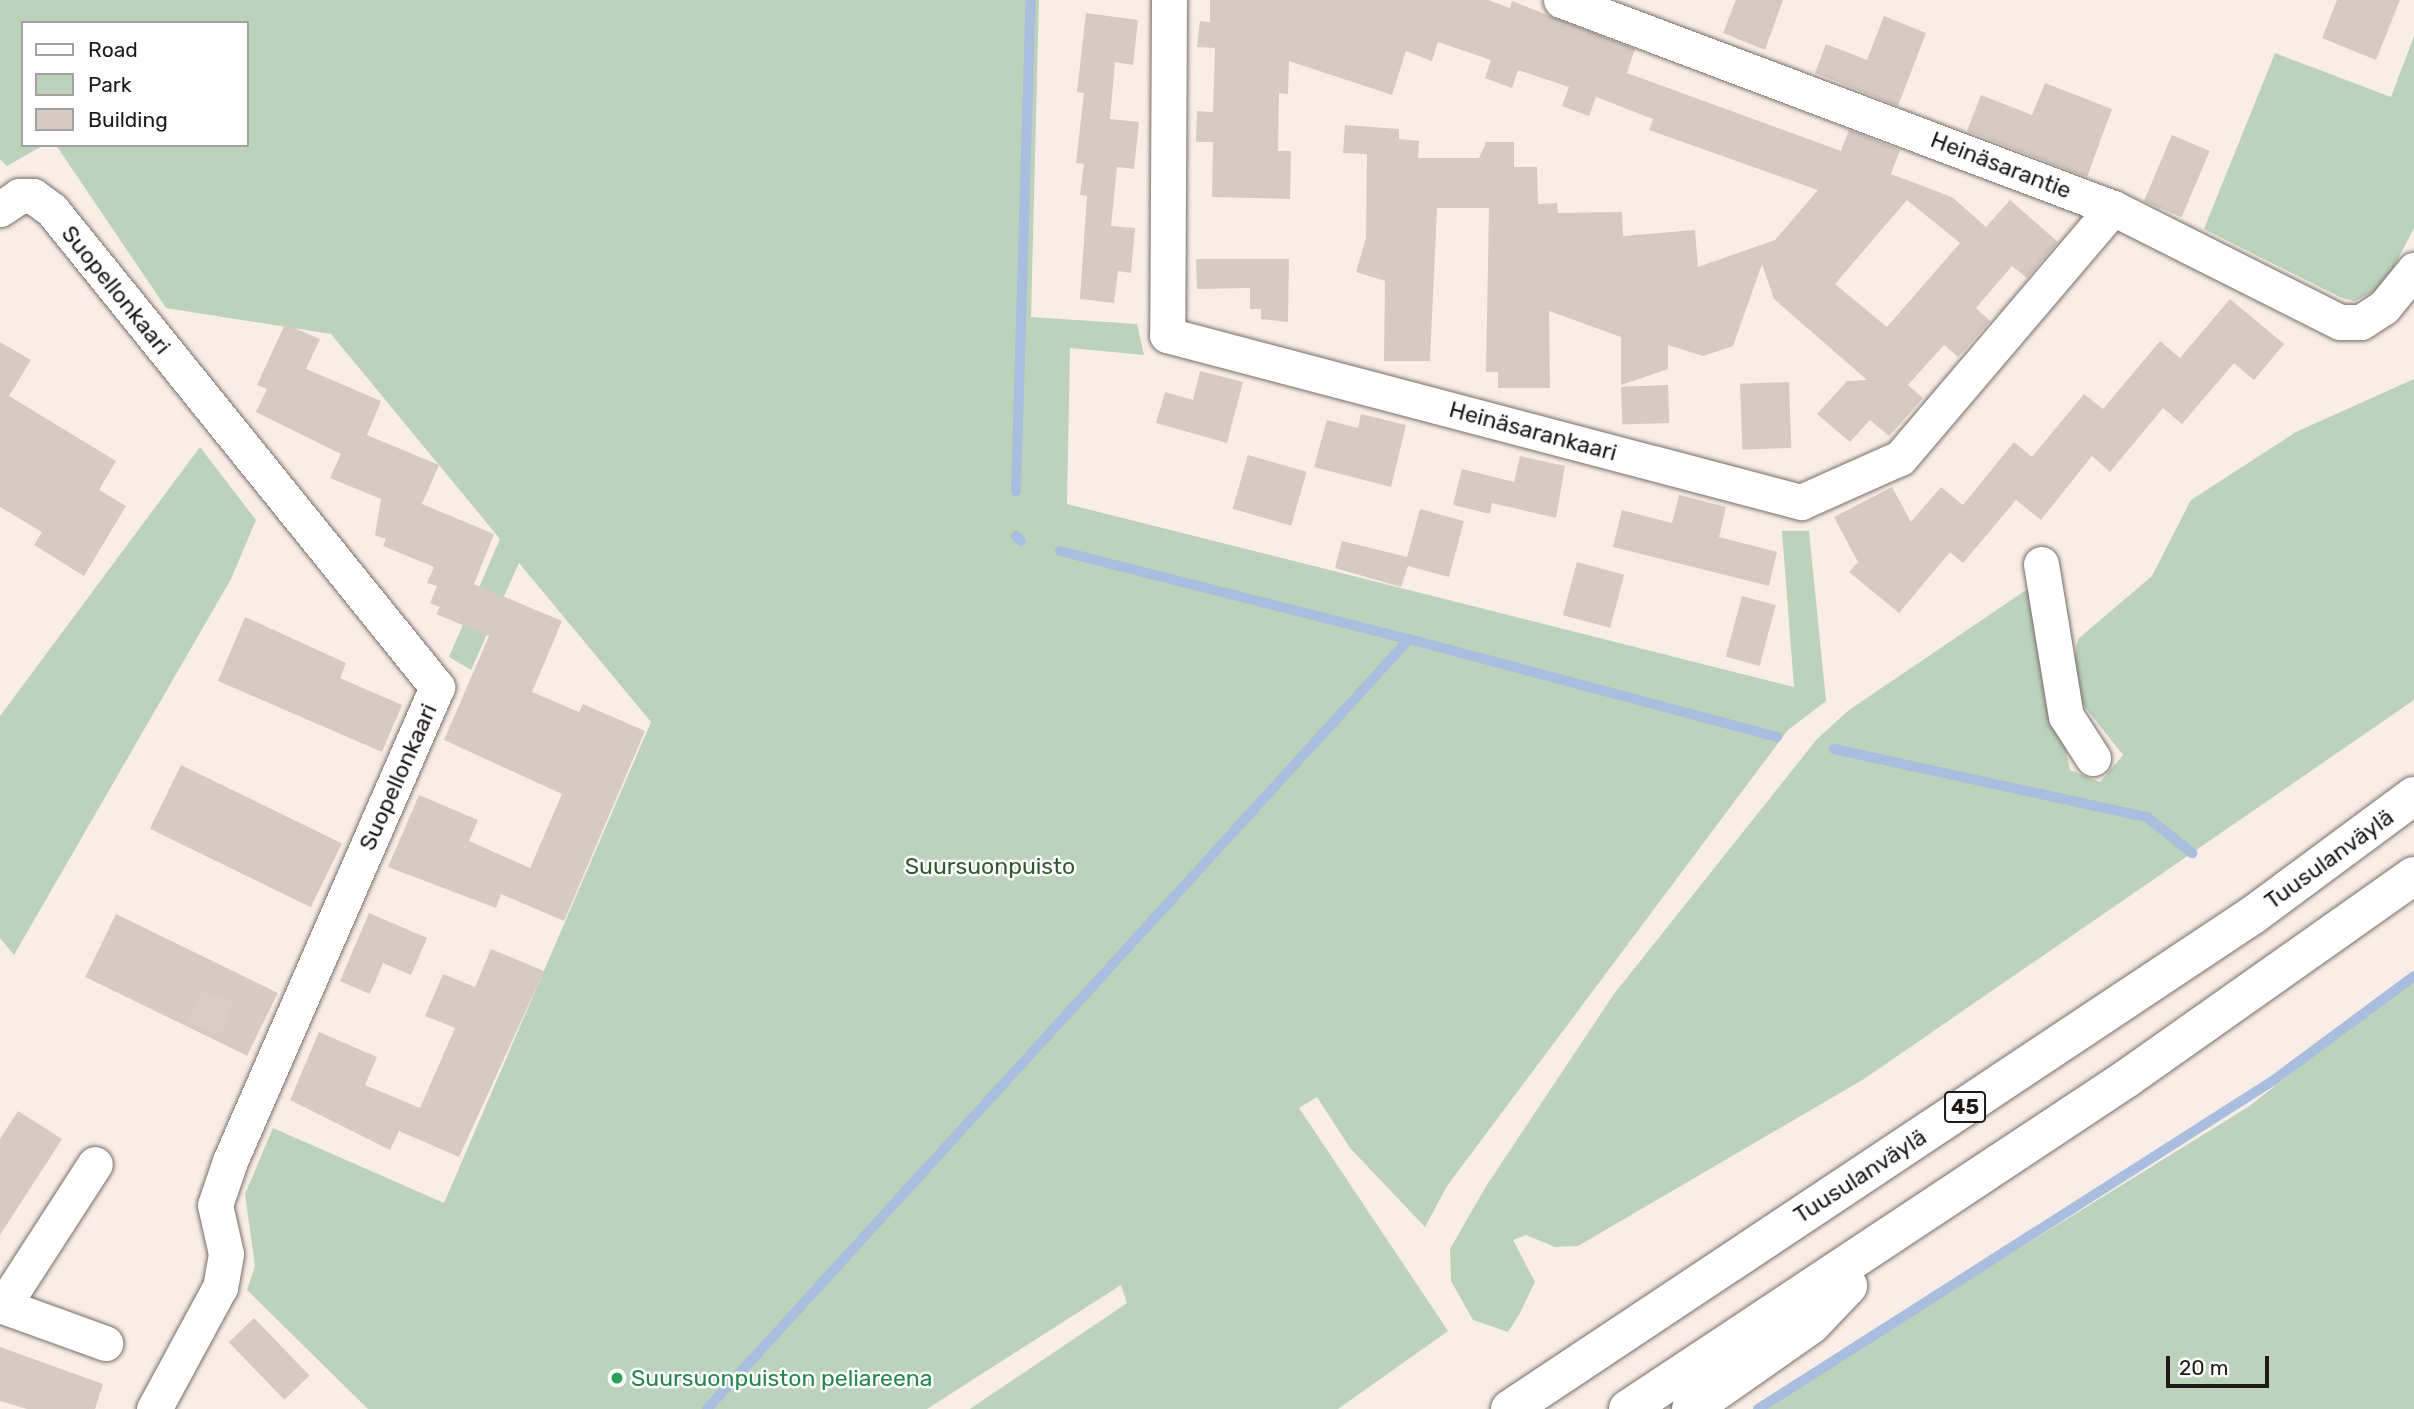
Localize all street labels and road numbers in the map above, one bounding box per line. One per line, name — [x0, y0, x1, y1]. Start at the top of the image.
street label: Heinäsarantie — [1927, 126, 2075, 204]
street label: Suopellonkaari — [56, 220, 176, 360]
street label: Heinäsarankaari — [1446, 395, 1620, 467]
street label: Suopellonkaari — [353, 699, 443, 855]
street label: Tuusulanväylä — [2259, 803, 2399, 915]
road number: 45 — [1944, 1090, 1986, 1124]
street label: Tuusulanväylä — [1789, 1123, 1931, 1229]

